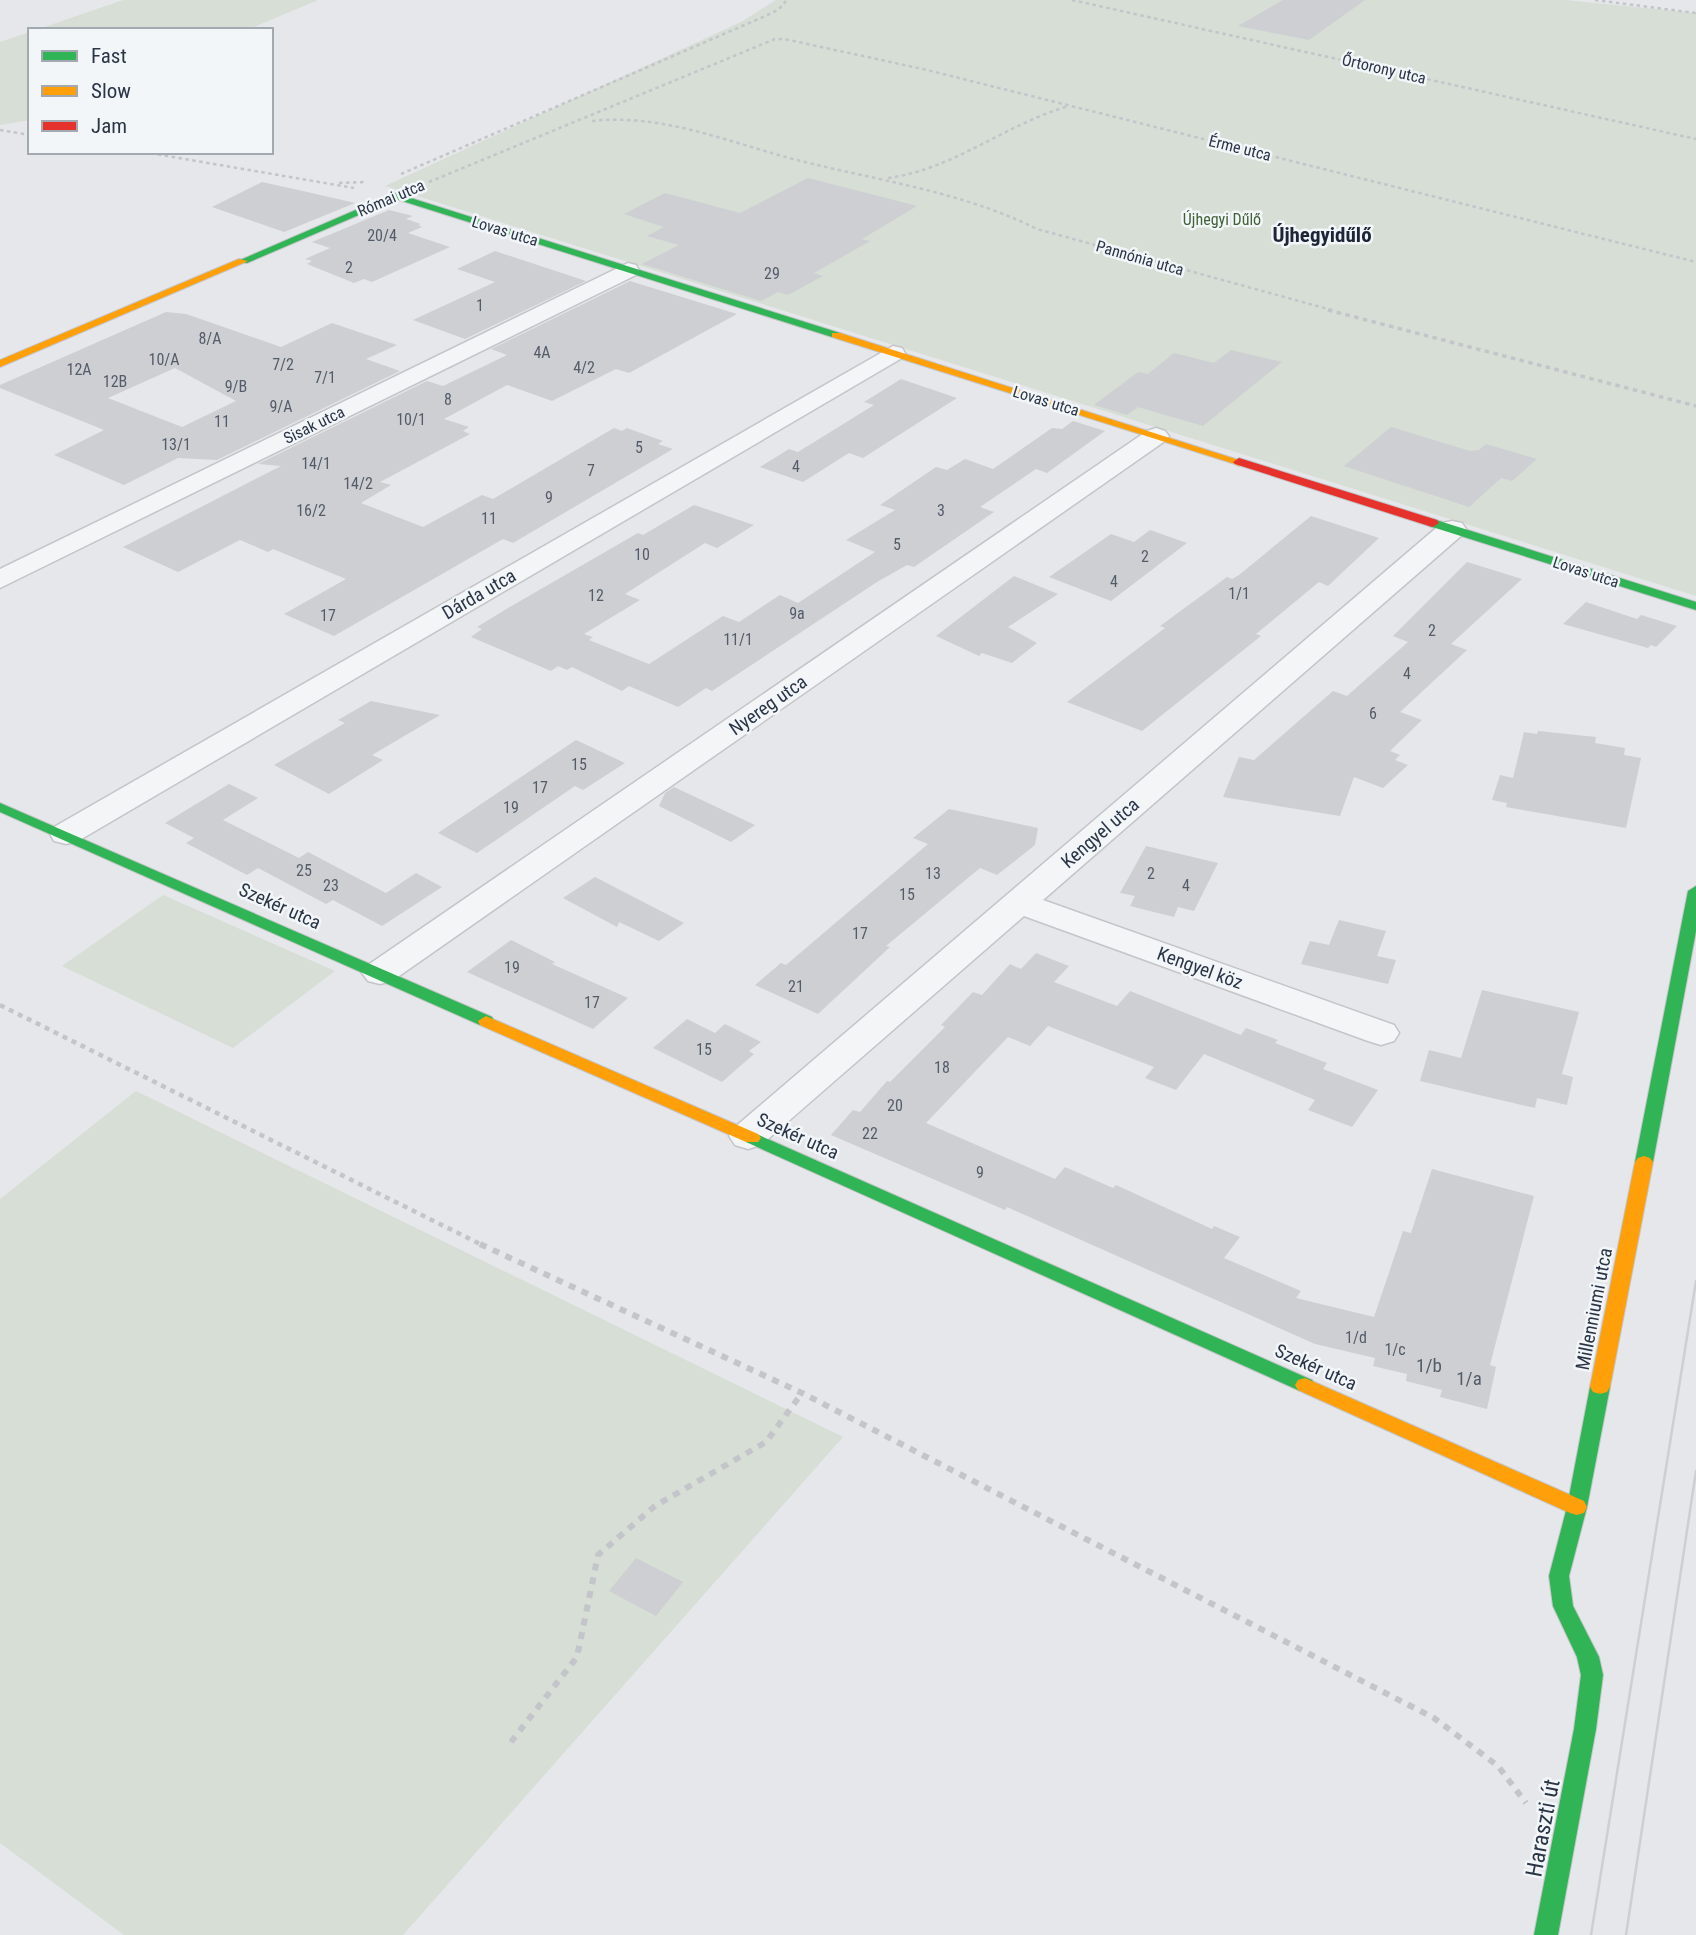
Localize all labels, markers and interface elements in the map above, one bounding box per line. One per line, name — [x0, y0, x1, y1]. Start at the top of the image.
legend — [28, 28, 273, 154]
text: Fast — [91, 44, 127, 68]
street label: Őrtorony utca — [1340, 49, 1428, 88]
text: Slow — [91, 79, 131, 103]
text: Jam — [91, 114, 127, 138]
street label: Érme utca — [1207, 131, 1273, 165]
street label: Római utca — [355, 175, 427, 221]
park label: Újhegyi Dűlő — [1183, 210, 1261, 229]
street label: Lovas utca — [470, 212, 540, 250]
district label: Újhegyidűlő — [1272, 223, 1372, 247]
house number: 20/4 — [367, 226, 397, 245]
street label: Pannónia utca — [1094, 236, 1186, 280]
house number: 2 — [345, 258, 353, 277]
house number: 29 — [764, 264, 780, 283]
house number: 1 — [476, 296, 484, 315]
house number: 8/A — [198, 329, 222, 348]
house number: 4A — [533, 343, 551, 362]
house number: 10/A — [149, 350, 179, 369]
house number: 7/2 — [272, 355, 294, 374]
house number: 4/2 — [573, 358, 595, 377]
house number: 12A — [66, 360, 92, 379]
house number: 7/1 — [314, 368, 336, 387]
house number: 12B — [103, 372, 127, 391]
house number: 9/B — [225, 377, 247, 396]
street label: Lovas utca — [1011, 382, 1081, 420]
house number: 8 — [444, 390, 452, 409]
house number: 9/A — [269, 397, 293, 416]
street label: Sisak utca — [280, 402, 348, 448]
house number: 10/1 — [396, 410, 426, 429]
house number: 11 — [214, 412, 230, 431]
house number: 13/1 — [161, 435, 191, 454]
house number: 5 — [635, 438, 643, 457]
house number: 14/1 — [301, 454, 331, 473]
house number: 4 — [792, 457, 800, 476]
house number: 7 — [587, 461, 595, 480]
house number: 14/2 — [343, 474, 373, 493]
house number: 9 — [545, 488, 553, 507]
house number: 16/2 — [296, 501, 326, 520]
house number: 3 — [937, 501, 945, 520]
house number: 11 — [481, 509, 497, 528]
house number: 5 — [893, 535, 901, 554]
house number: 10 — [634, 545, 650, 564]
house number: 2 — [1141, 547, 1149, 566]
street label: Lovas utca — [1551, 552, 1621, 592]
street label: Dárda utca — [438, 564, 520, 624]
house number: 4 — [1110, 572, 1118, 591]
house number: 1/1 — [1228, 584, 1250, 603]
house number: 12 — [588, 586, 604, 605]
house number: 9a — [789, 604, 805, 623]
house number: 17 — [320, 606, 336, 625]
house number: 2 — [1428, 621, 1436, 640]
house number: 11/1 — [723, 630, 753, 649]
house number: 4 — [1403, 664, 1411, 683]
street label: Nyereg utca — [725, 670, 811, 740]
house number: 6 — [1369, 704, 1377, 723]
house number: 15 — [571, 755, 587, 774]
house number: 17 — [532, 778, 548, 797]
street label: Kengyel utca — [1056, 793, 1144, 873]
house number: 19 — [503, 798, 519, 817]
house number: 25 — [296, 861, 312, 880]
house number: 13 — [925, 864, 941, 883]
house number: 2 — [1147, 864, 1155, 883]
house number: 23 — [323, 876, 339, 895]
house number: 4 — [1182, 876, 1190, 895]
street label: Szekér utca — [236, 878, 324, 934]
house number: 15 — [899, 885, 915, 904]
house number: 17 — [852, 924, 868, 943]
street label: Kengyel köz — [1154, 942, 1246, 994]
house number: 19 — [504, 958, 520, 977]
house number: 21 — [788, 977, 804, 996]
house number: 17 — [584, 993, 600, 1012]
house number: 15 — [696, 1040, 712, 1059]
house number: 18 — [934, 1058, 950, 1077]
house number: 20 — [887, 1096, 903, 1115]
street label: Szekér utca — [754, 1108, 842, 1164]
house number: 22 — [862, 1124, 878, 1143]
house number: 9 — [976, 1163, 984, 1182]
street label: Millenniumi utca — [1571, 1246, 1617, 1372]
house number: 1/d — [1345, 1328, 1367, 1347]
street label: Szekér utca — [1272, 1339, 1360, 1395]
house number: 1/c — [1384, 1340, 1406, 1359]
house number: 1/b — [1416, 1354, 1442, 1377]
house number: 1/a — [1456, 1367, 1482, 1390]
street label: Haraszti út — [1520, 1777, 1566, 1879]

